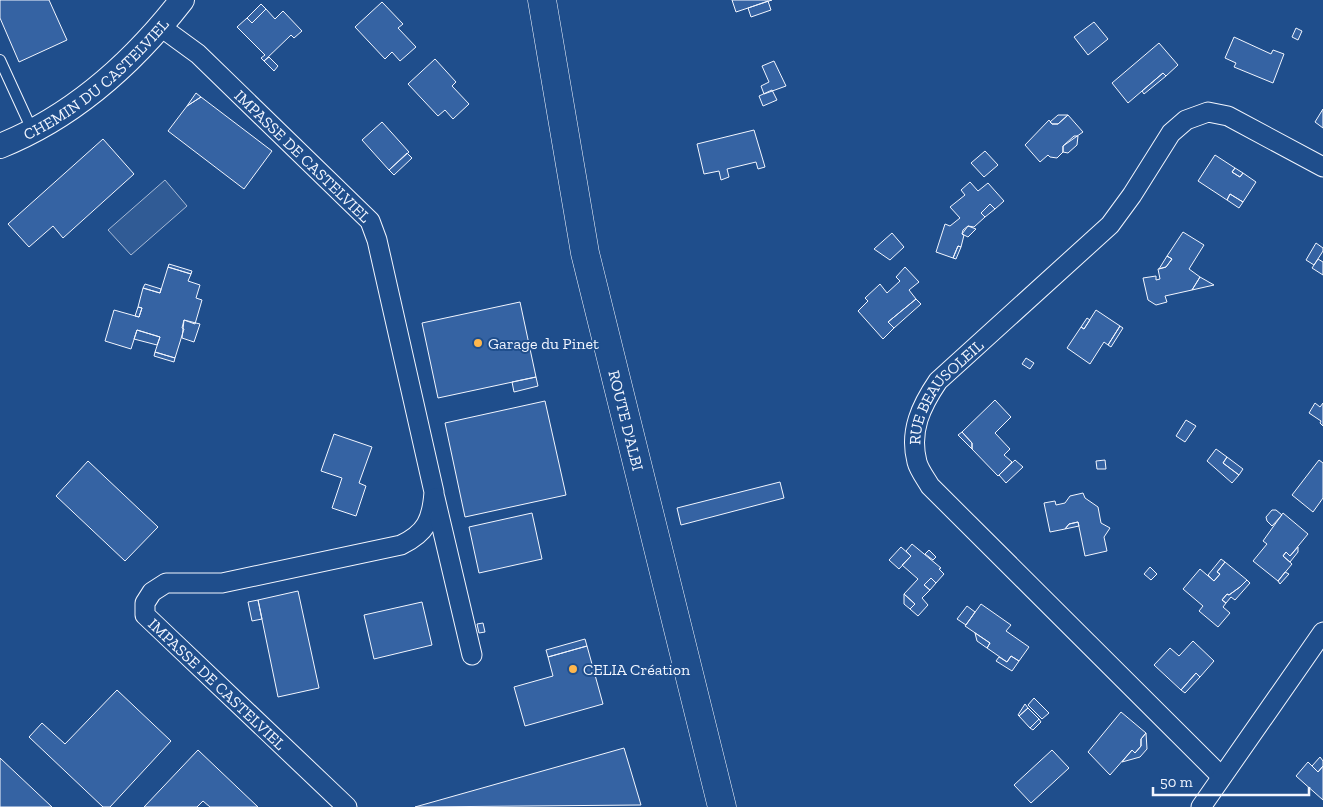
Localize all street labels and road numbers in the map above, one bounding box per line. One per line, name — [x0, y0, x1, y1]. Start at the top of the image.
street label: CHEMIN DU CASTELVIEL — [20, 14, 173, 144]
street label: IMPASSE DE CASTELVIEL — [231, 86, 375, 226]
street label: RUE BEAUSOLEIL — [905, 335, 987, 445]
street label: ROUTE D'ALBI — [605, 368, 648, 473]
street label: IMPASSE DE CASTELVIEL — [145, 614, 290, 753]

